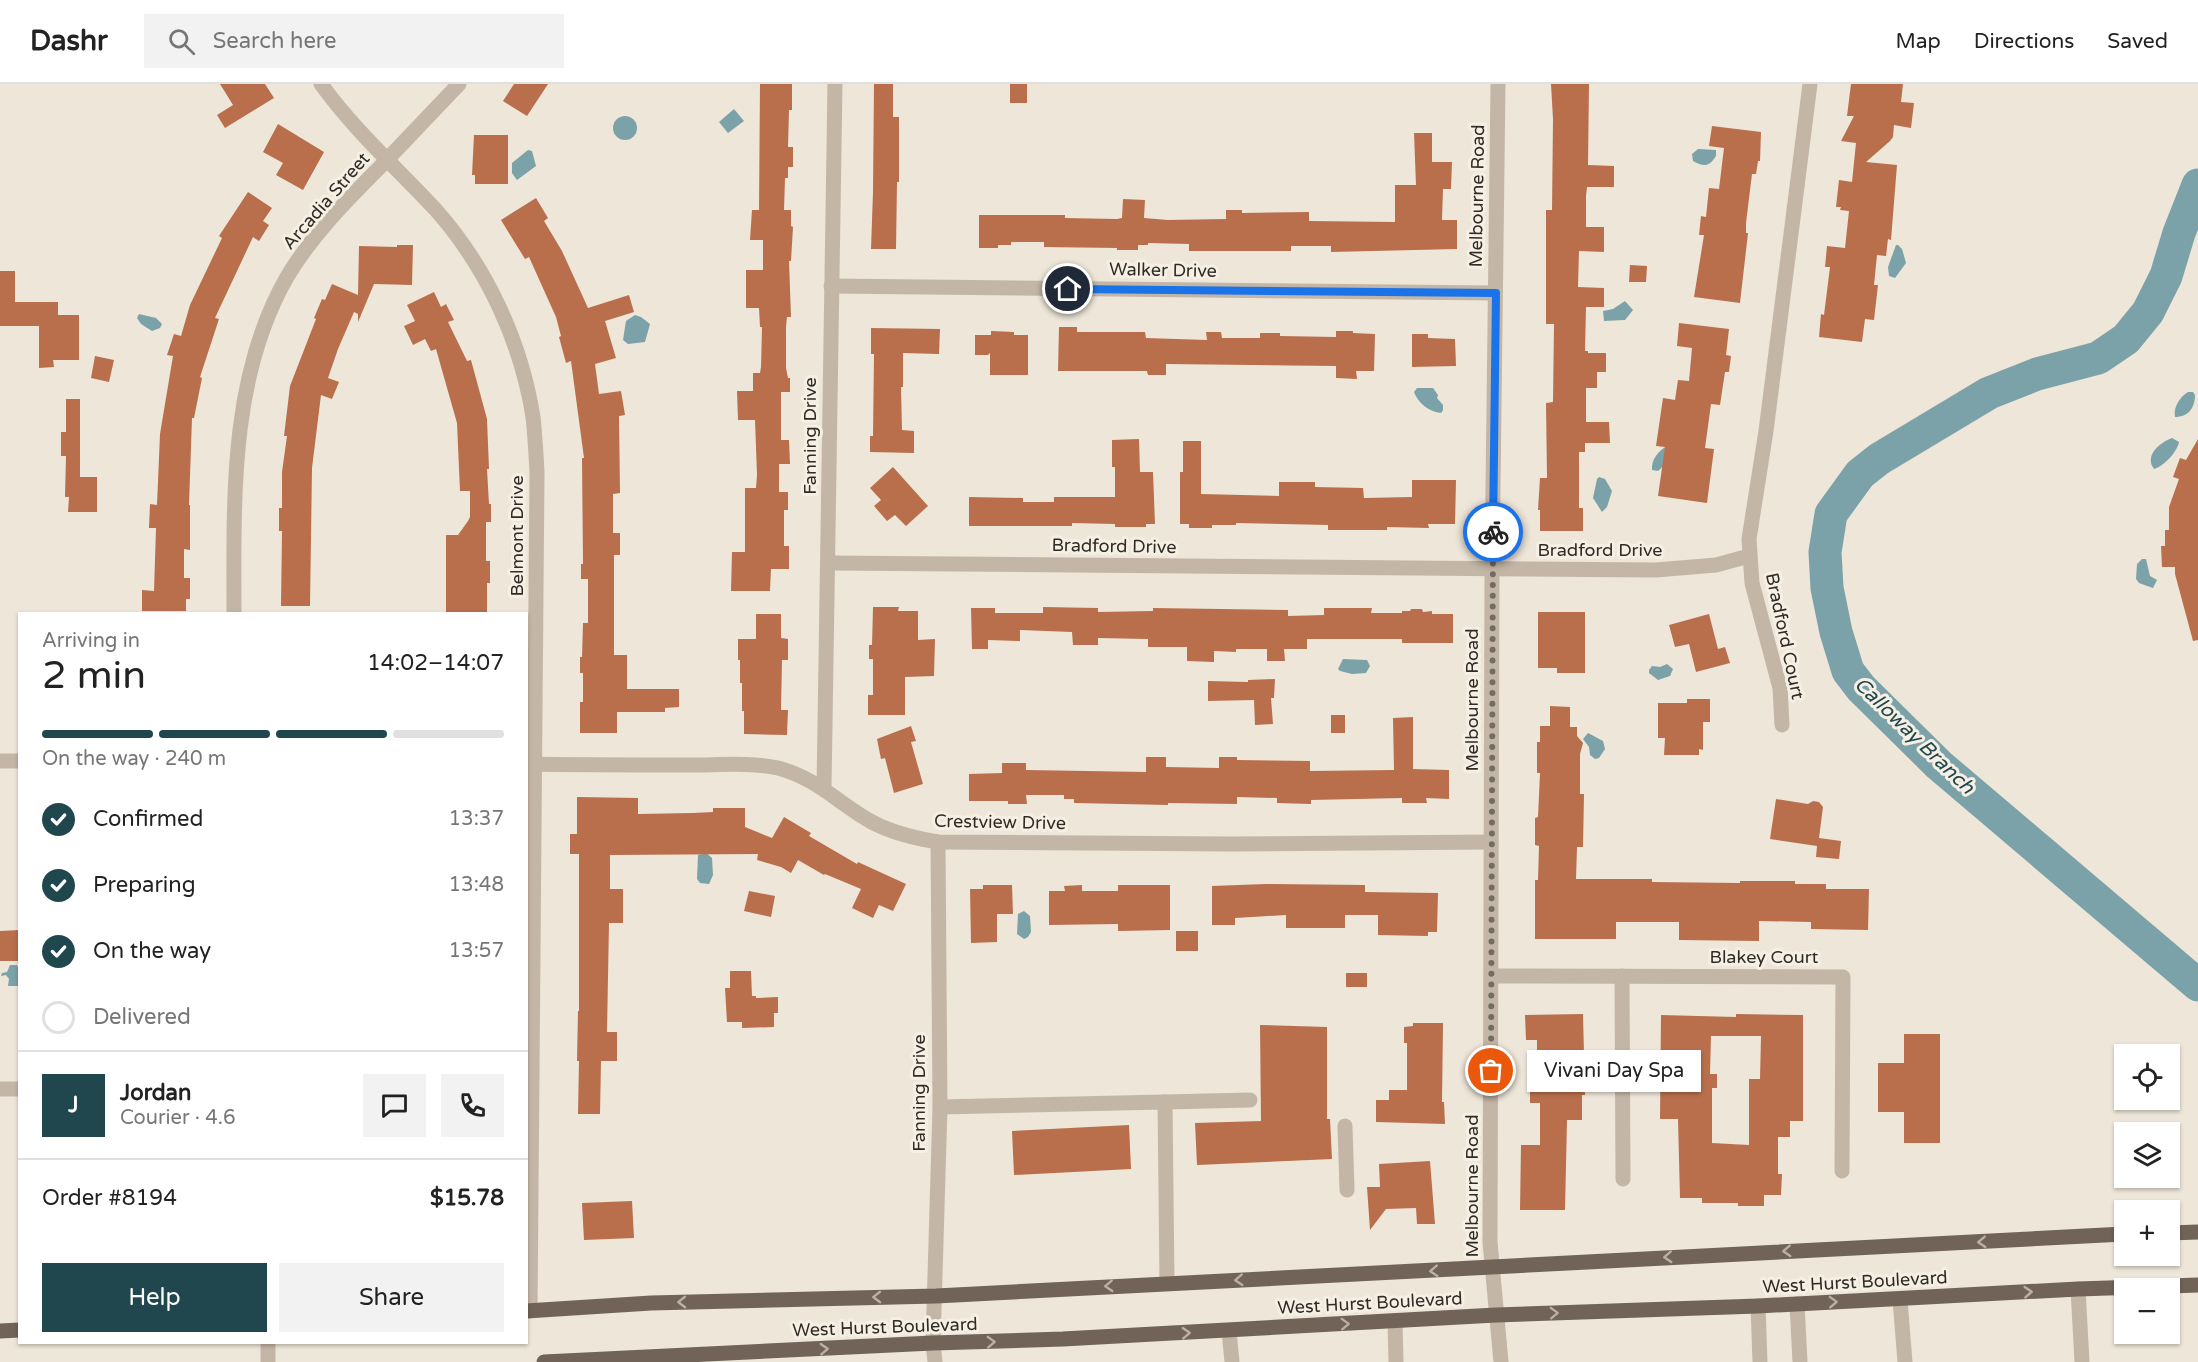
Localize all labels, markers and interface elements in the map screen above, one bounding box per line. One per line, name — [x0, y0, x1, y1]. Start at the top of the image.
search box — [144, 14, 564, 68]
text: Dashr — [30, 24, 108, 58]
icon: search — [165, 25, 198, 58]
text: Search here — [213, 28, 336, 54]
text: Map — [1895, 29, 1941, 54]
text: Directions — [1974, 29, 2074, 54]
text: Saved — [2107, 29, 2168, 54]
street label: Melbourne Road — [1465, 124, 1489, 268]
street label: Arcadia Street — [278, 148, 374, 254]
street label: Walker Drive — [1109, 258, 1217, 282]
pin — [1042, 263, 1093, 314]
icon: home — [1051, 272, 1084, 305]
street label: Fanning Drive — [799, 377, 821, 495]
street label: Belmont Drive — [506, 475, 528, 597]
courier — [1463, 502, 1523, 562]
icon: bike — [1477, 516, 1510, 549]
street label: Bradford Drive — [1051, 534, 1177, 558]
street label: Bradford Drive — [1537, 539, 1663, 561]
street label: Bradford Court — [1761, 571, 1809, 701]
street label: Melbourne Road — [1461, 628, 1483, 772]
text: Arriving in — [42, 629, 140, 653]
text: 14:02–14:07 — [367, 650, 504, 676]
text: 2 min — [42, 652, 146, 699]
water label: Calloway Branch — [1849, 673, 1980, 800]
text: On the way · 240 m — [42, 747, 226, 771]
icon: check — [42, 803, 75, 836]
text: Confirmed — [93, 806, 203, 832]
text: 13:37 — [449, 807, 504, 831]
street label: Crestview Drive — [934, 810, 1066, 834]
icon: check — [42, 869, 75, 902]
text: Preparing — [93, 872, 196, 898]
text: 13:48 — [449, 873, 504, 897]
icon: check — [42, 935, 75, 968]
text: On the way — [93, 938, 211, 964]
text: 13:57 — [449, 939, 504, 963]
street label: Blakey Court — [1710, 946, 1819, 968]
text: Delivered — [93, 1004, 191, 1030]
street label: Fanning Drive — [908, 1034, 930, 1152]
map controls — [2114, 1044, 2180, 1344]
button: locate — [2114, 1044, 2180, 1110]
pin — [1465, 1045, 1516, 1096]
callout: Vivani Day Spa — [1527, 1050, 1701, 1092]
icon: bag — [1474, 1054, 1507, 1087]
text: Vivani Day Spa — [1544, 1059, 1684, 1083]
button: chat — [363, 1074, 426, 1137]
button: phone — [441, 1074, 504, 1137]
text: Jordan — [120, 1080, 191, 1106]
text: J — [68, 1092, 79, 1118]
text: Courier · 4.6 — [120, 1106, 235, 1130]
street label: Melbourne Road — [1461, 1114, 1483, 1258]
button: layers — [2114, 1122, 2180, 1188]
text: Order #8194 — [42, 1185, 177, 1211]
text: $15.78 — [430, 1185, 504, 1211]
button: + — [2114, 1200, 2180, 1266]
one-way arrow — [1977, 1235, 1986, 1248]
one-way arrow — [1782, 1244, 1791, 1257]
one-way arrow — [1664, 1251, 1673, 1264]
button: Help — [42, 1263, 267, 1332]
button: Share — [279, 1263, 504, 1332]
one-way arrow — [1429, 1264, 1438, 1277]
street label: West Hurst Boulevard — [1762, 1266, 1948, 1298]
one-way arrow — [1234, 1273, 1243, 1286]
button: − — [2114, 1278, 2180, 1344]
one-way arrow — [1104, 1280, 1113, 1293]
one-way arrow — [2023, 1285, 2032, 1298]
street label: West Hurst Boulevard — [1277, 1287, 1463, 1319]
one-way arrow — [873, 1291, 882, 1304]
one-way arrow — [678, 1296, 687, 1308]
one-way arrow — [1829, 1296, 1838, 1309]
one-way arrow — [1550, 1307, 1559, 1320]
street label: West Hurst Boulevard — [792, 1313, 978, 1341]
one-way arrow — [1340, 1317, 1349, 1330]
one-way arrow — [1182, 1326, 1191, 1339]
one-way arrow — [987, 1335, 996, 1348]
one-way arrow — [819, 1342, 828, 1355]

